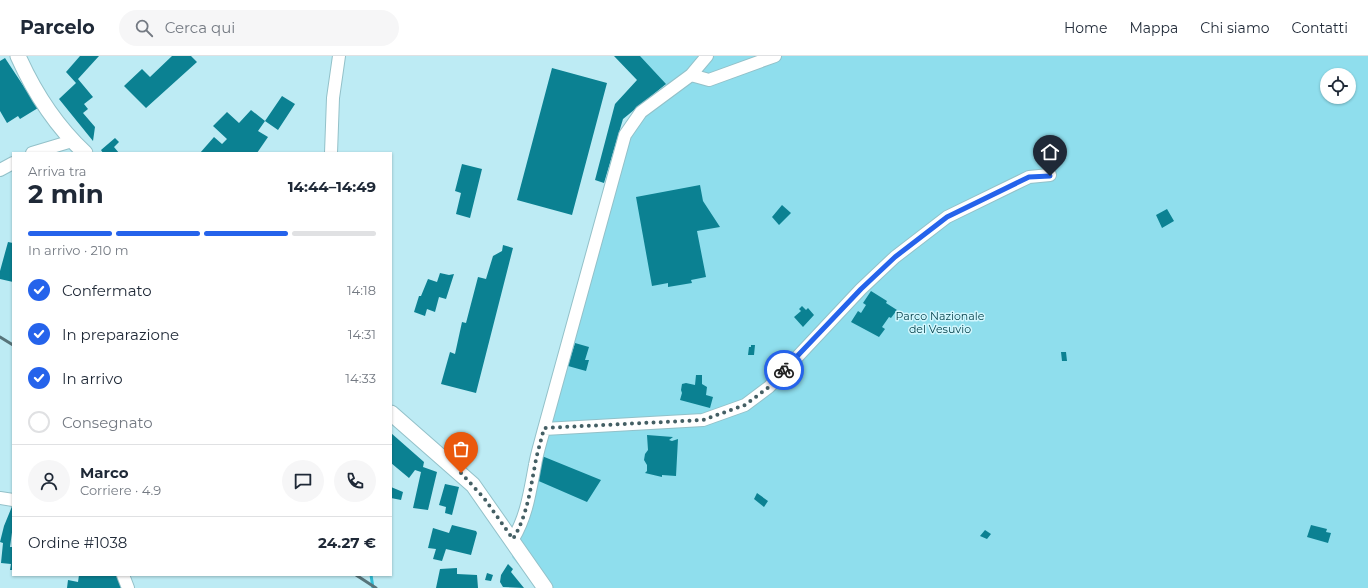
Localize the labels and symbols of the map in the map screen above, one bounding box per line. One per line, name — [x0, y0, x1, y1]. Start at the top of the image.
pin — [1033, 135, 1067, 176]
park label: Parco Nazionale del Vesuvio — [896, 309, 985, 336]
courier — [764, 350, 804, 390]
pin — [444, 432, 478, 473]

